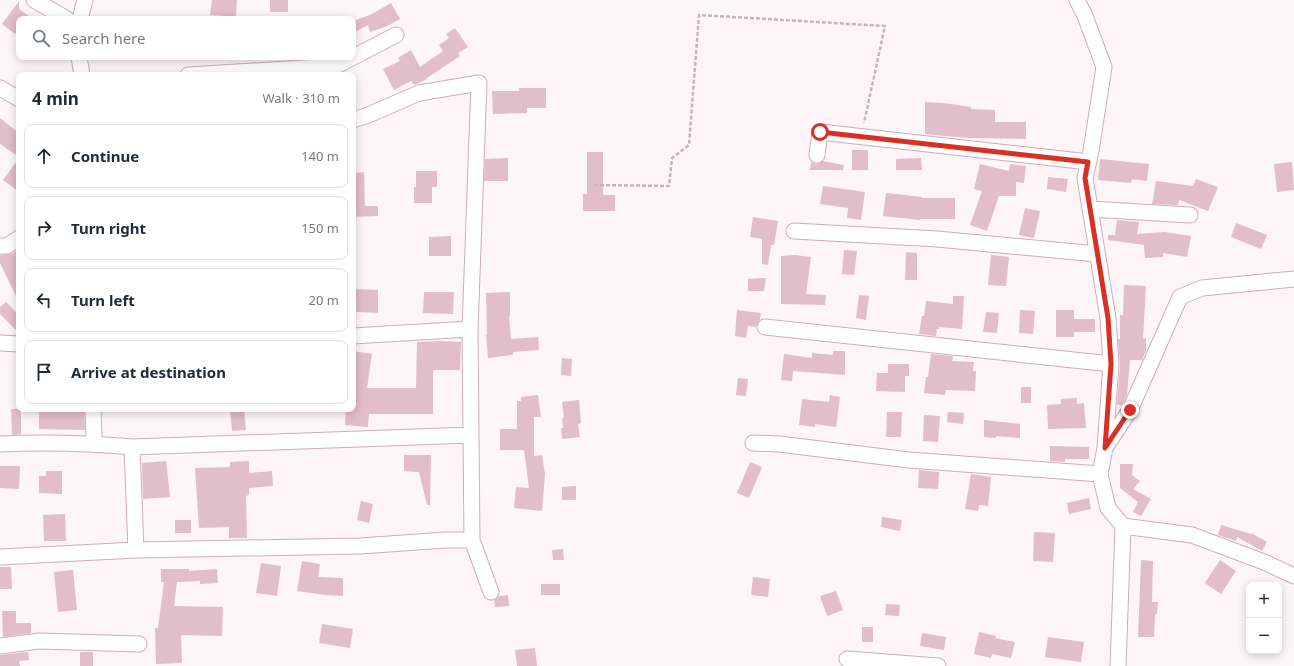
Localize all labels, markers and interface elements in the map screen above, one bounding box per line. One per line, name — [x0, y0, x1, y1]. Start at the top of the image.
search box — [16, 16, 356, 60]
icon: search — [30, 27, 52, 49]
text: Search here — [62, 28, 145, 48]
text: 4 min — [32, 87, 79, 110]
text: Walk · 310 m — [262, 89, 340, 107]
route start — [811, 123, 829, 141]
icon: ahead — [33, 145, 55, 167]
text: Continue — [71, 146, 139, 166]
text: 140 m — [301, 147, 339, 165]
icon: right — [33, 217, 55, 239]
text: Turn right — [71, 218, 146, 238]
text: 150 m — [301, 219, 339, 237]
icon: left — [33, 289, 55, 311]
text: Turn left — [71, 290, 135, 310]
text: 20 m — [309, 291, 339, 309]
icon: arrive — [33, 361, 55, 383]
text: Arrive at destination — [71, 362, 226, 382]
route end — [1121, 401, 1139, 419]
map controls — [1246, 582, 1282, 654]
button: + — [1246, 582, 1282, 618]
button: − — [1246, 618, 1282, 654]

